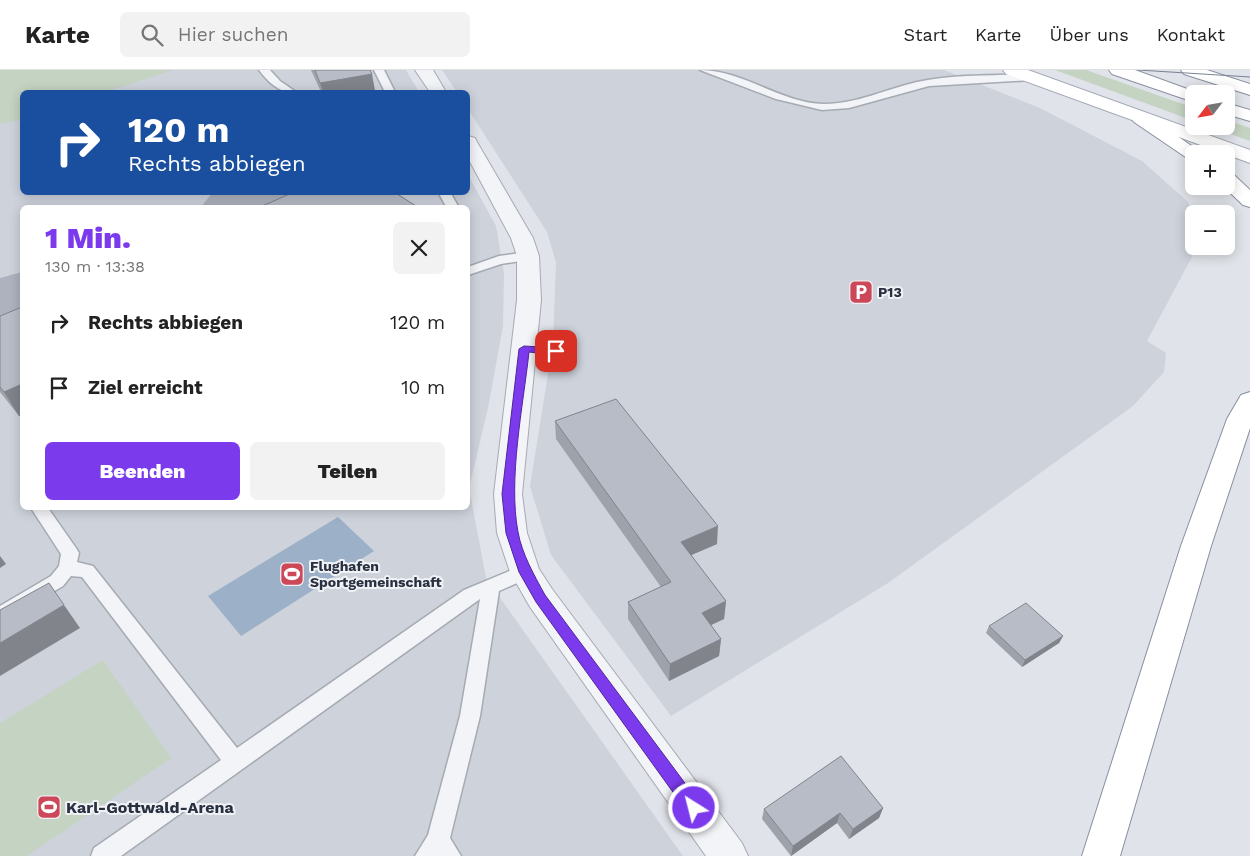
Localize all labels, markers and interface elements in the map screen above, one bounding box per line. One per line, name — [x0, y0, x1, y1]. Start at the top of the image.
search box — [120, 12, 470, 57]
text: Karte — [25, 21, 90, 49]
icon: search — [138, 21, 166, 49]
text: Hier suchen — [178, 23, 288, 46]
text: Start — [903, 24, 947, 45]
text: Karte — [975, 24, 1022, 45]
text: Über uns — [1050, 24, 1129, 45]
text: Kontakt — [1157, 24, 1225, 45]
north arrow — [1185, 85, 1235, 135]
map controls — [1185, 85, 1235, 255]
text: 120 m — [128, 109, 229, 151]
icon: right — [45, 110, 110, 175]
button: + — [1185, 145, 1235, 195]
text: Rechts abbiegen — [128, 151, 306, 176]
button: − — [1185, 205, 1235, 255]
text: 1 Min. — [45, 220, 131, 255]
button: close — [393, 222, 445, 274]
text: 130 m · 13:38 — [45, 257, 145, 276]
parking icon: P13 — [848, 279, 874, 305]
place label: P13 — [878, 284, 902, 300]
icon: right — [45, 309, 73, 337]
text: Rechts abbiegen — [88, 311, 243, 334]
text: 120 m — [390, 311, 445, 334]
pin — [535, 330, 577, 372]
icon: arrive — [542, 337, 570, 365]
icon: arrive — [45, 374, 73, 402]
text: Ziel erreicht — [88, 376, 203, 399]
text: 10 m — [401, 376, 445, 399]
button: Beenden — [45, 442, 240, 500]
button: Teilen — [250, 442, 445, 500]
place label: Flughafen Sportgemeinschaft — [310, 558, 442, 590]
sports icon: Flughafen Sportgemeinschaft — [279, 561, 305, 587]
position arrow — [667, 781, 719, 833]
sports icon: Karl-Gottwald-Arena — [36, 794, 62, 820]
place label: Karl-Gottwald-Arena — [66, 798, 234, 817]

